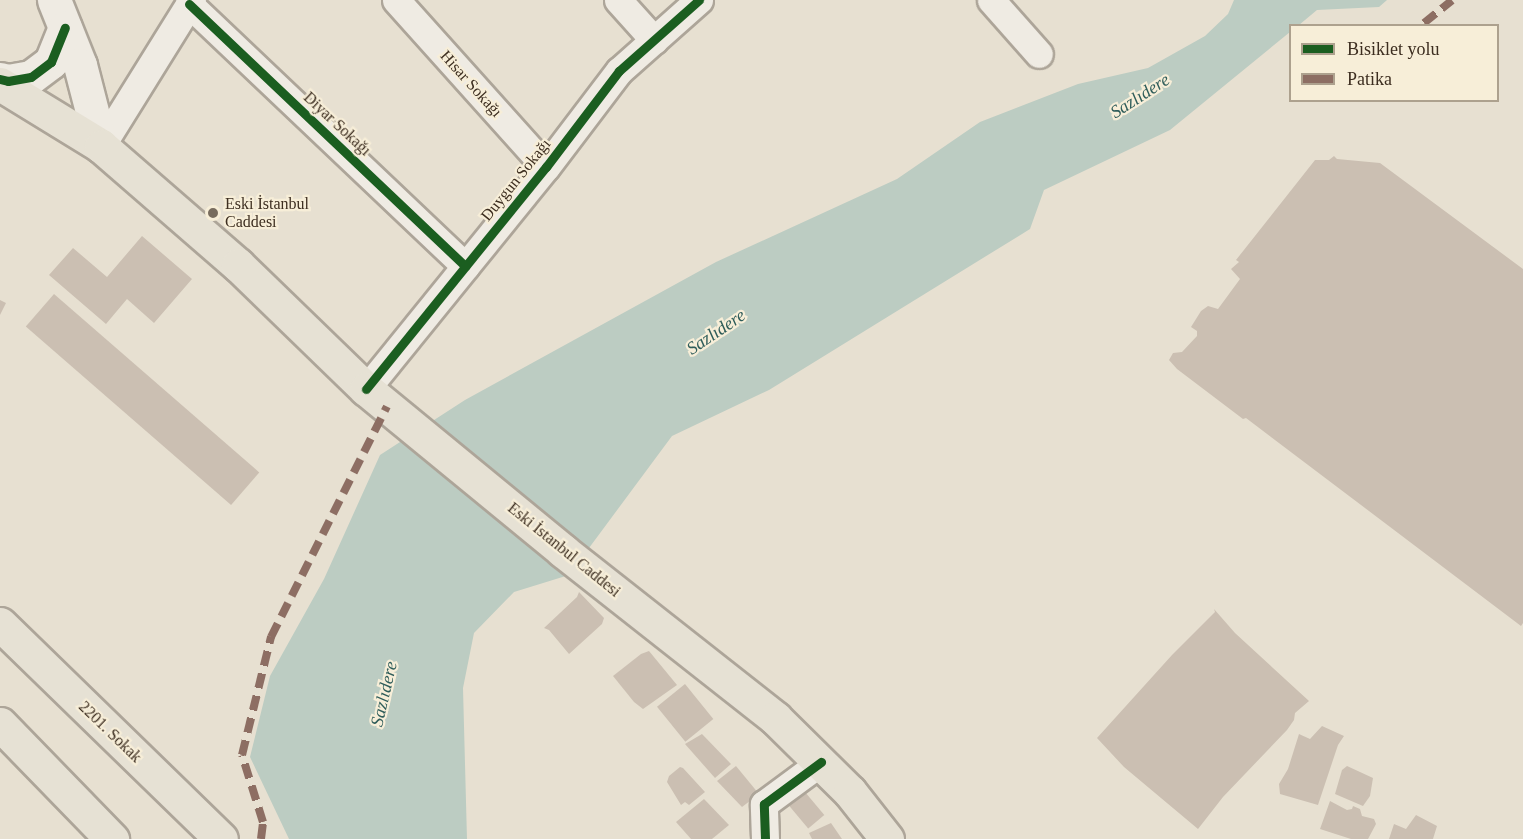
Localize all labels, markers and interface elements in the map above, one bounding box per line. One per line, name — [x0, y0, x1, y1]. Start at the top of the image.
legend — [1289, 24, 1499, 102]
text: Bisiklet yolu — [1347, 39, 1440, 59]
street label: Hisar Sokağı — [436, 47, 506, 121]
water label: Sazlıdere — [1106, 69, 1174, 123]
text: Patika — [1347, 69, 1392, 89]
street label: Diyar Sokağı — [299, 88, 375, 160]
street label: Duygun Sokağı — [477, 135, 555, 225]
place label: Eski İstanbul Caddesi — [225, 194, 309, 232]
marker: Eski İstanbul Caddesi — [206, 206, 220, 220]
water label: Sazlıdere — [682, 305, 750, 359]
street label: Eski İstanbul Caddesi — [504, 499, 624, 601]
water label: Sazlıdere — [366, 659, 402, 729]
street label: 2201. Sokak — [75, 697, 145, 767]

